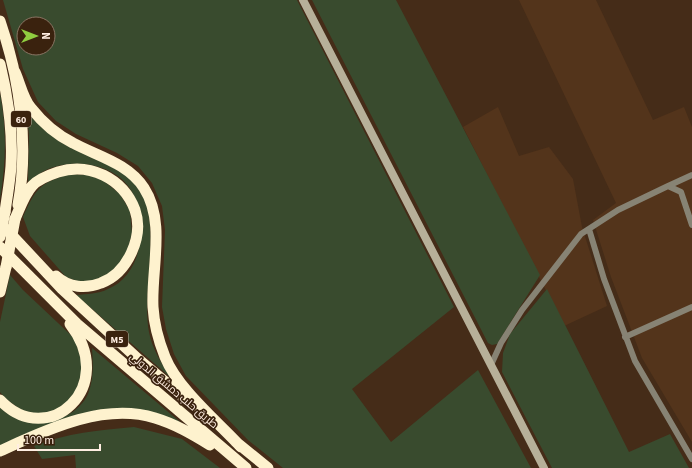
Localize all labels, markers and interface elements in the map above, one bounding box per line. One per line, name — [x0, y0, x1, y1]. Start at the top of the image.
north arrow — [16, 16, 56, 56]
text: N — [38, 32, 53, 40]
road number: 60 — [11, 111, 31, 127]
road number: M5 — [106, 331, 128, 347]
street label: طريق حلب دمشق الدولي — [126, 349, 221, 433]
scale bar — [18, 426, 100, 452]
text: 100 m — [24, 432, 54, 449]

